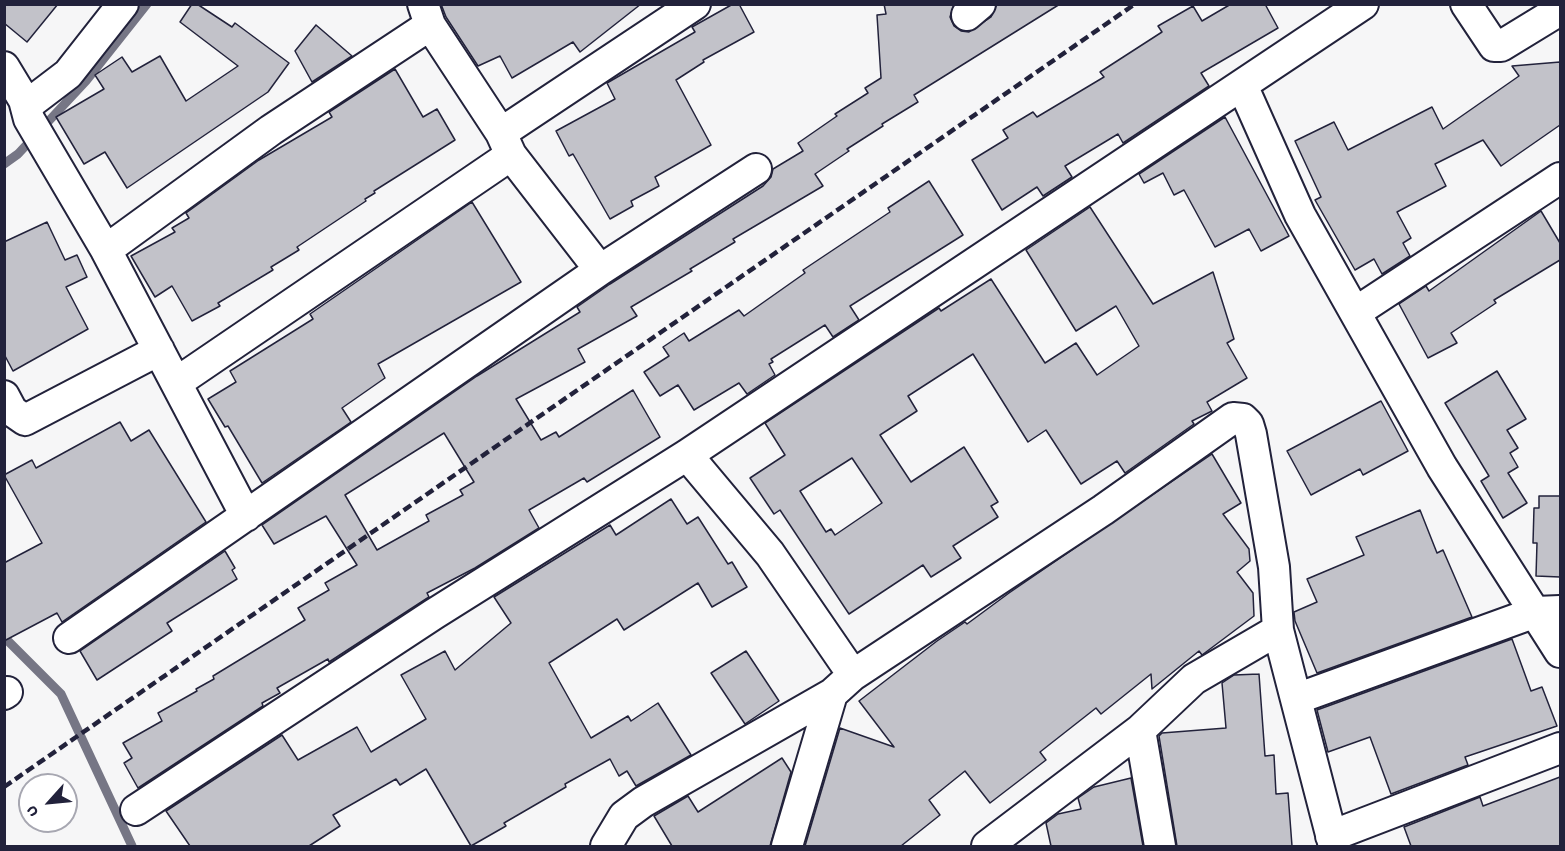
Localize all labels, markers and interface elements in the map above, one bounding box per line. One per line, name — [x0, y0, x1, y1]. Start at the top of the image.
north arrow — [18, 773, 78, 833]
text: U — [23, 802, 44, 819]

